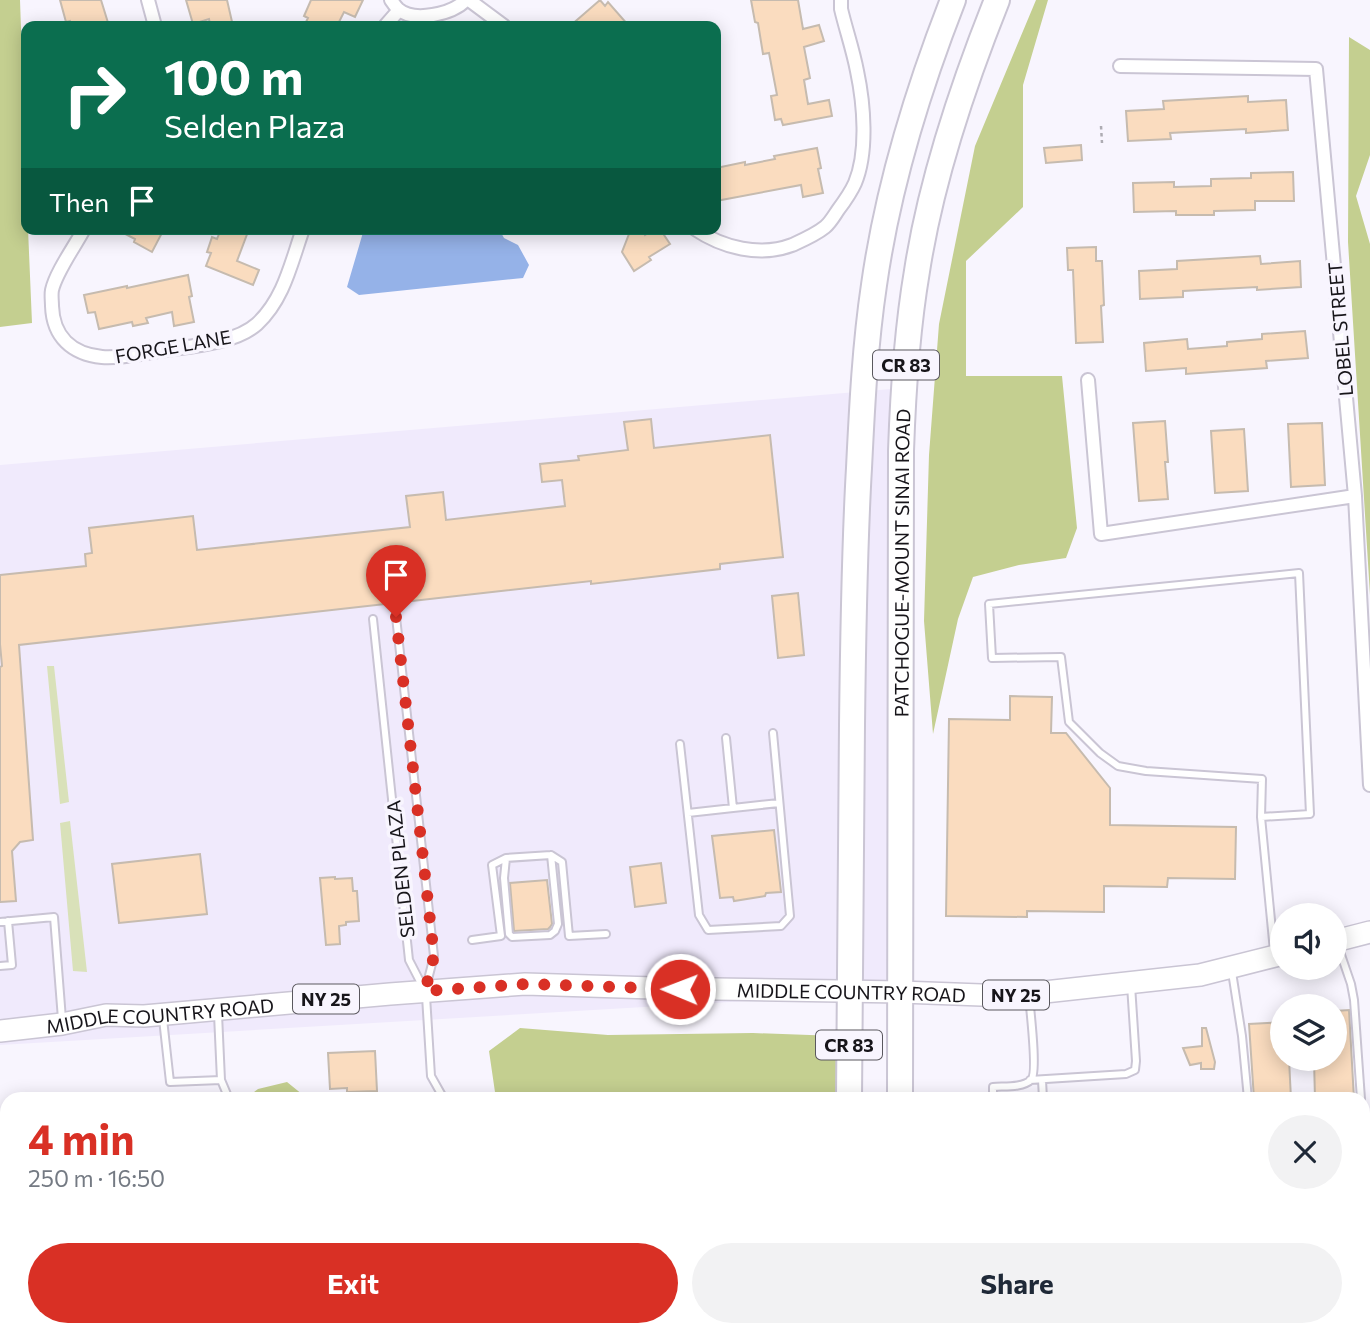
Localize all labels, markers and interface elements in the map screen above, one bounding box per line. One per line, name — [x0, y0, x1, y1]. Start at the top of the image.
text: 100 m — [164, 45, 303, 105]
icon: right — [49, 49, 140, 140]
text: Selden Plaza — [164, 105, 345, 145]
icon: arrive — [123, 182, 161, 220]
text: Then — [49, 186, 109, 217]
street label: LOBEL STREET — [1323, 261, 1357, 397]
street label: FORGE LANE — [113, 324, 233, 368]
road number: CR 83 — [873, 351, 939, 380]
street label: PATCHOGUE-MOUNT SINAI ROAD — [889, 408, 914, 717]
pin — [366, 545, 426, 617]
icon: arrive — [377, 556, 415, 594]
street label: SELDEN PLAZA — [381, 799, 419, 939]
map controls — [1270, 903, 1347, 1071]
button: sound — [1270, 903, 1347, 980]
position arrow — [643, 952, 717, 1026]
street label: MIDDLE COUNTRY ROAD — [737, 978, 966, 1006]
road number: NY 25 — [983, 980, 1049, 1010]
road number: NY 25 — [293, 984, 359, 1014]
street label: MIDDLE COUNTRY ROAD — [45, 993, 275, 1037]
button: layers — [1270, 994, 1347, 1071]
road number: CR 83 — [816, 1030, 882, 1060]
text: 4 min — [28, 1112, 134, 1164]
button: close — [1268, 1115, 1342, 1189]
text: 250 m · 16:50 — [28, 1164, 165, 1192]
button: Exit — [28, 1243, 678, 1323]
button: Share — [692, 1243, 1342, 1323]

